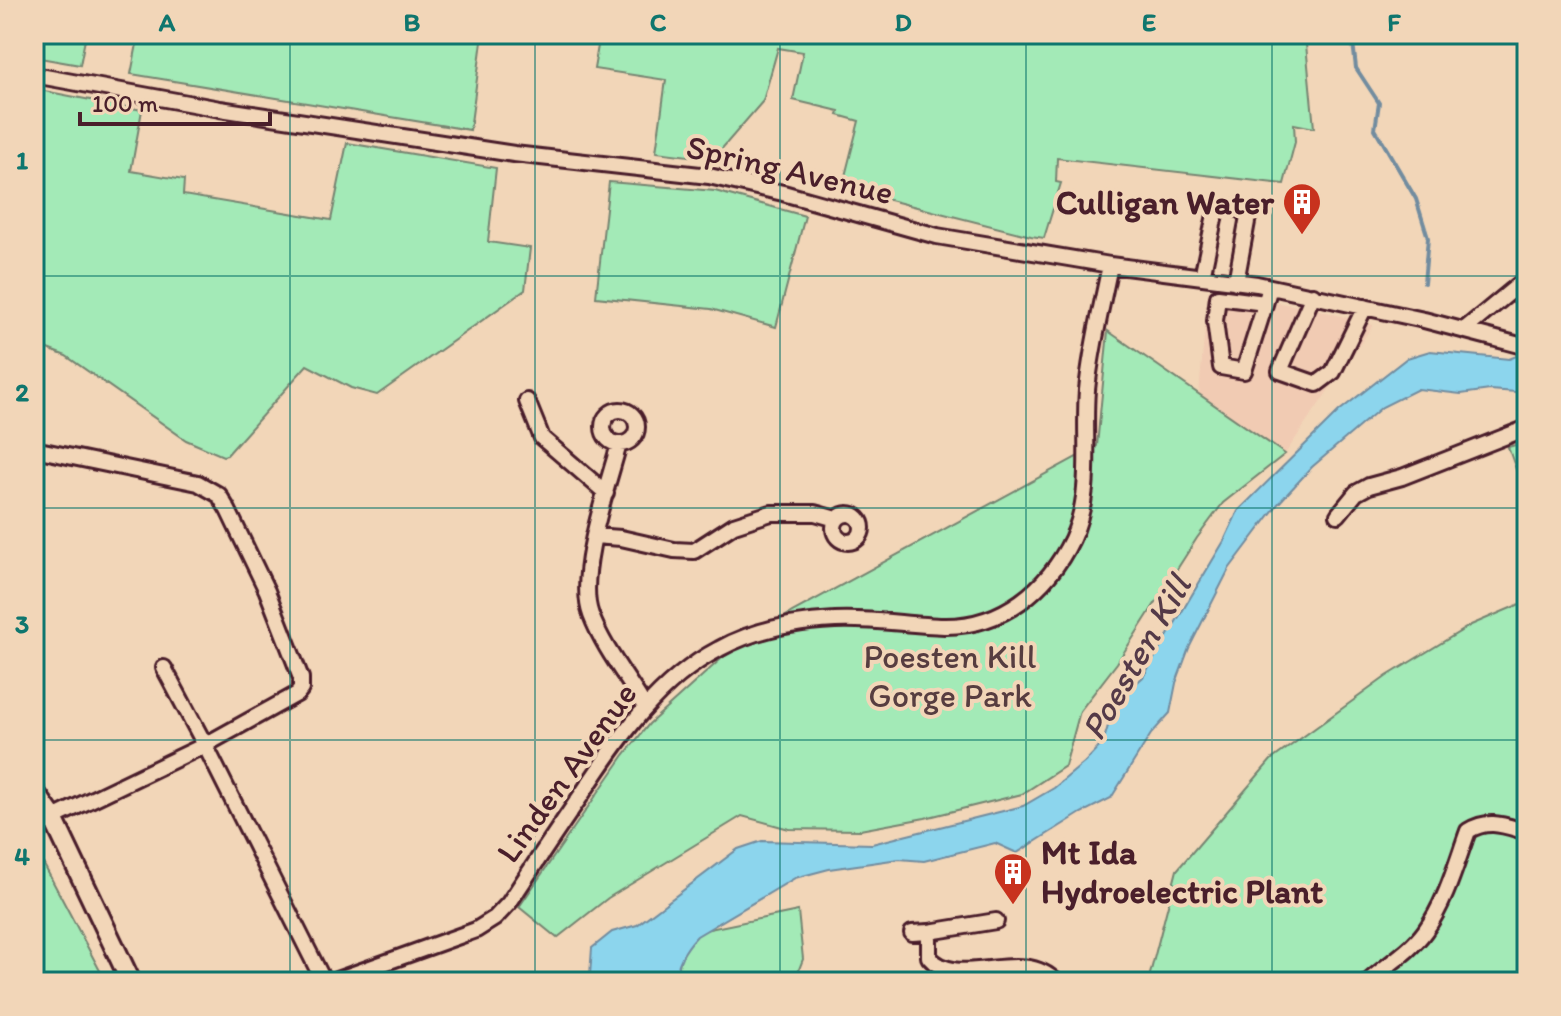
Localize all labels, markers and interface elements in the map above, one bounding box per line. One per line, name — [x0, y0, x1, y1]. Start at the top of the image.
text: A — [158, 6, 176, 38]
text: B — [404, 6, 421, 38]
text: C — [650, 6, 667, 38]
text: D — [894, 6, 912, 38]
text: E — [1142, 6, 1156, 38]
text: F — [1387, 6, 1401, 38]
scale bar — [80, 76, 270, 126]
text: 100 m — [92, 89, 158, 118]
street label: Spring Avenue — [682, 126, 897, 213]
text: 1 — [16, 144, 28, 176]
building icon: Culligan Water — [1281, 181, 1323, 236]
place label: Culligan Water — [1056, 182, 1274, 223]
text: 2 — [15, 376, 29, 408]
water label: Poesten Kill — [1071, 565, 1201, 747]
text: 3 — [15, 608, 29, 640]
park label: Poesten Kill Gorge Park — [864, 636, 1037, 716]
street label: Linden Avenue — [487, 674, 646, 870]
place label: Mt Ida Hydroelectric Plant — [1041, 832, 1323, 912]
text: 4 — [14, 840, 30, 872]
building icon: Mt Ida Hydroelectric Plant — [992, 851, 1034, 906]

